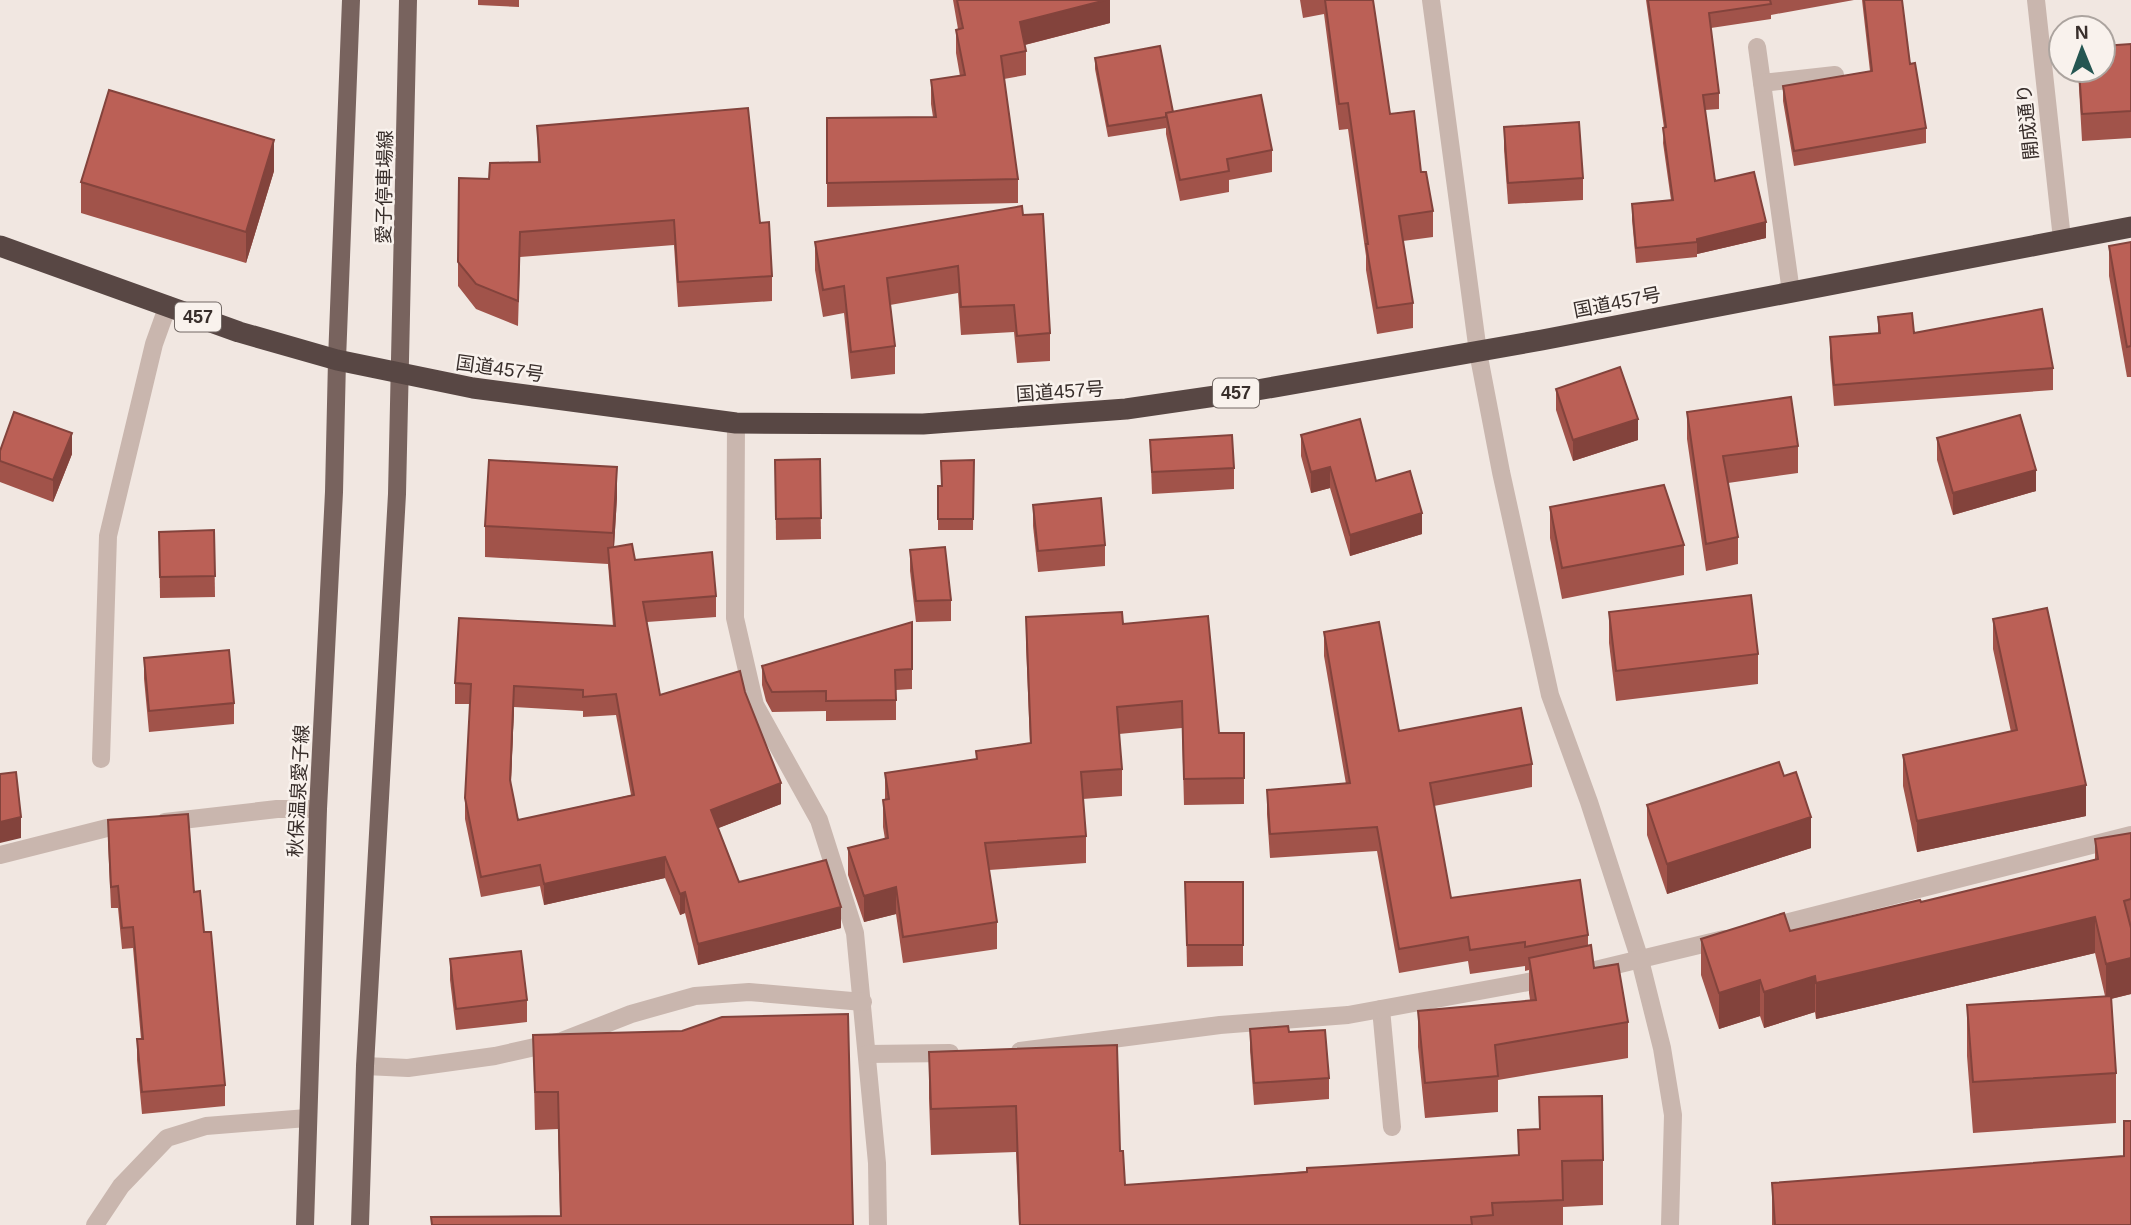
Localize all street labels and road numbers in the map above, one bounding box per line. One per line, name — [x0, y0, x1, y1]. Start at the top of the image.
street label: 開成通り — [2013, 83, 2042, 161]
street label: 愛子停車場線 — [373, 130, 396, 244]
street label: 国道457号 — [1572, 284, 1663, 321]
road number: 457 — [175, 302, 221, 332]
street label: 国道457号 — [455, 352, 545, 385]
street label: 国道457号 — [1015, 378, 1105, 405]
road number: 457 — [1213, 379, 1259, 408]
street label: 秋保温泉愛子線 — [285, 724, 312, 858]

